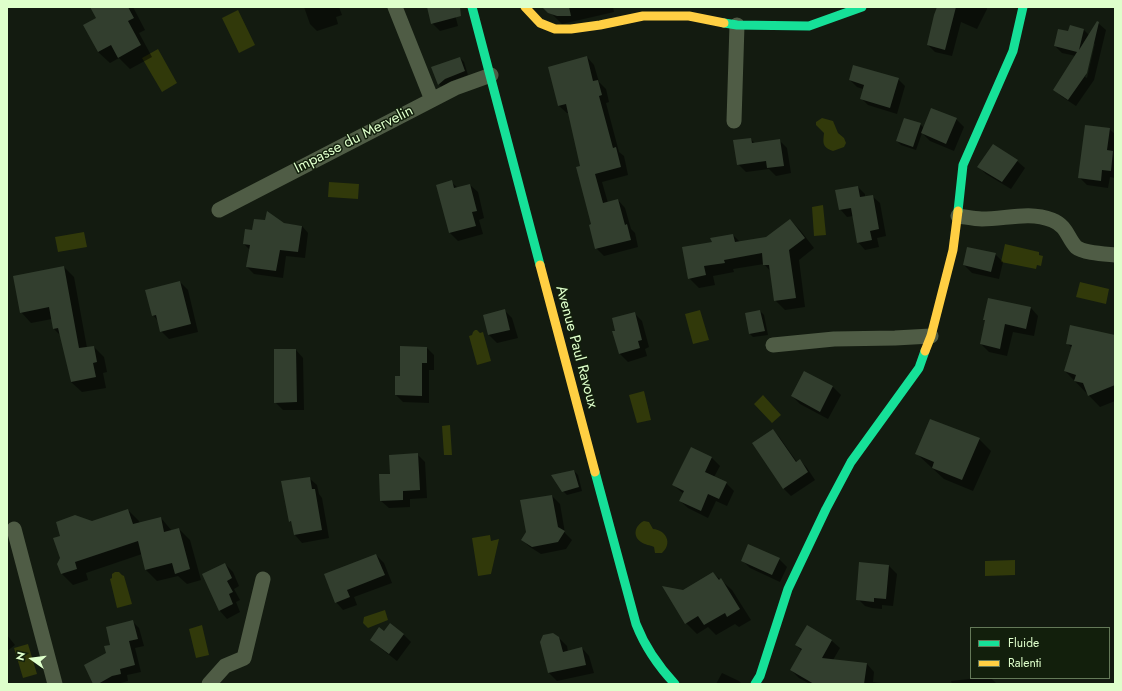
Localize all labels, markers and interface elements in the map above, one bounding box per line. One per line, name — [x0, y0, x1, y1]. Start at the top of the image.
street label: Impasse du Mervelin — [291, 102, 417, 178]
street label: Avenue Paul Ravoux — [551, 284, 601, 410]
legend — [970, 627, 1110, 679]
text: Fluide — [1008, 634, 1039, 652]
north arrow — [12, 639, 52, 679]
text: N — [12, 650, 29, 662]
text: Ralenti — [1008, 654, 1042, 672]

